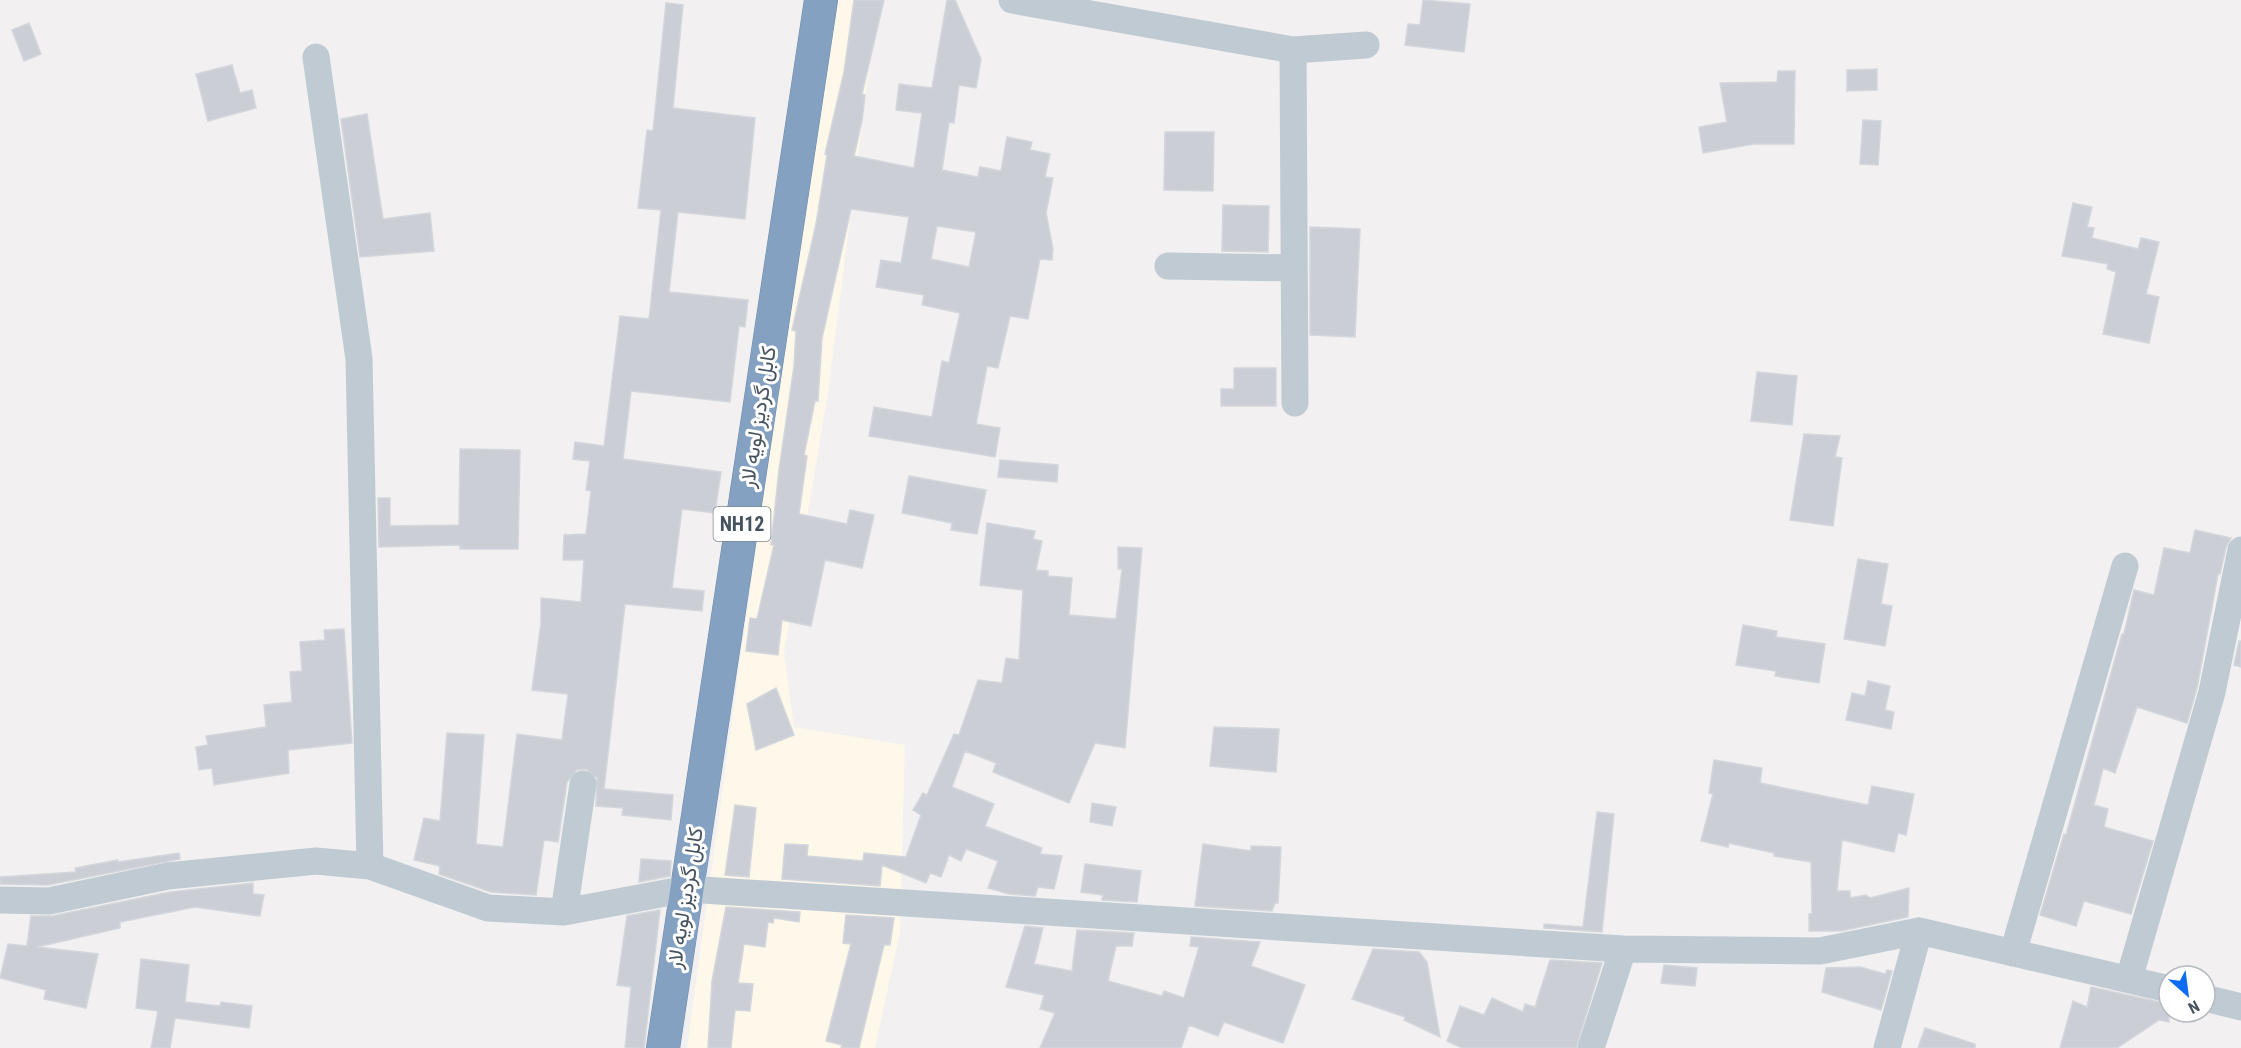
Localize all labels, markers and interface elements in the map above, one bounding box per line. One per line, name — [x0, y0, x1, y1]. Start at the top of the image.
street label: کابل گردیز لویه لار — [735, 345, 782, 490]
road number: NH12 — [714, 507, 771, 541]
street label: کابل گردیز لویه لار — [662, 826, 709, 971]
north arrow — [2157, 964, 2217, 1024]
text: N — [2185, 996, 2203, 1017]

